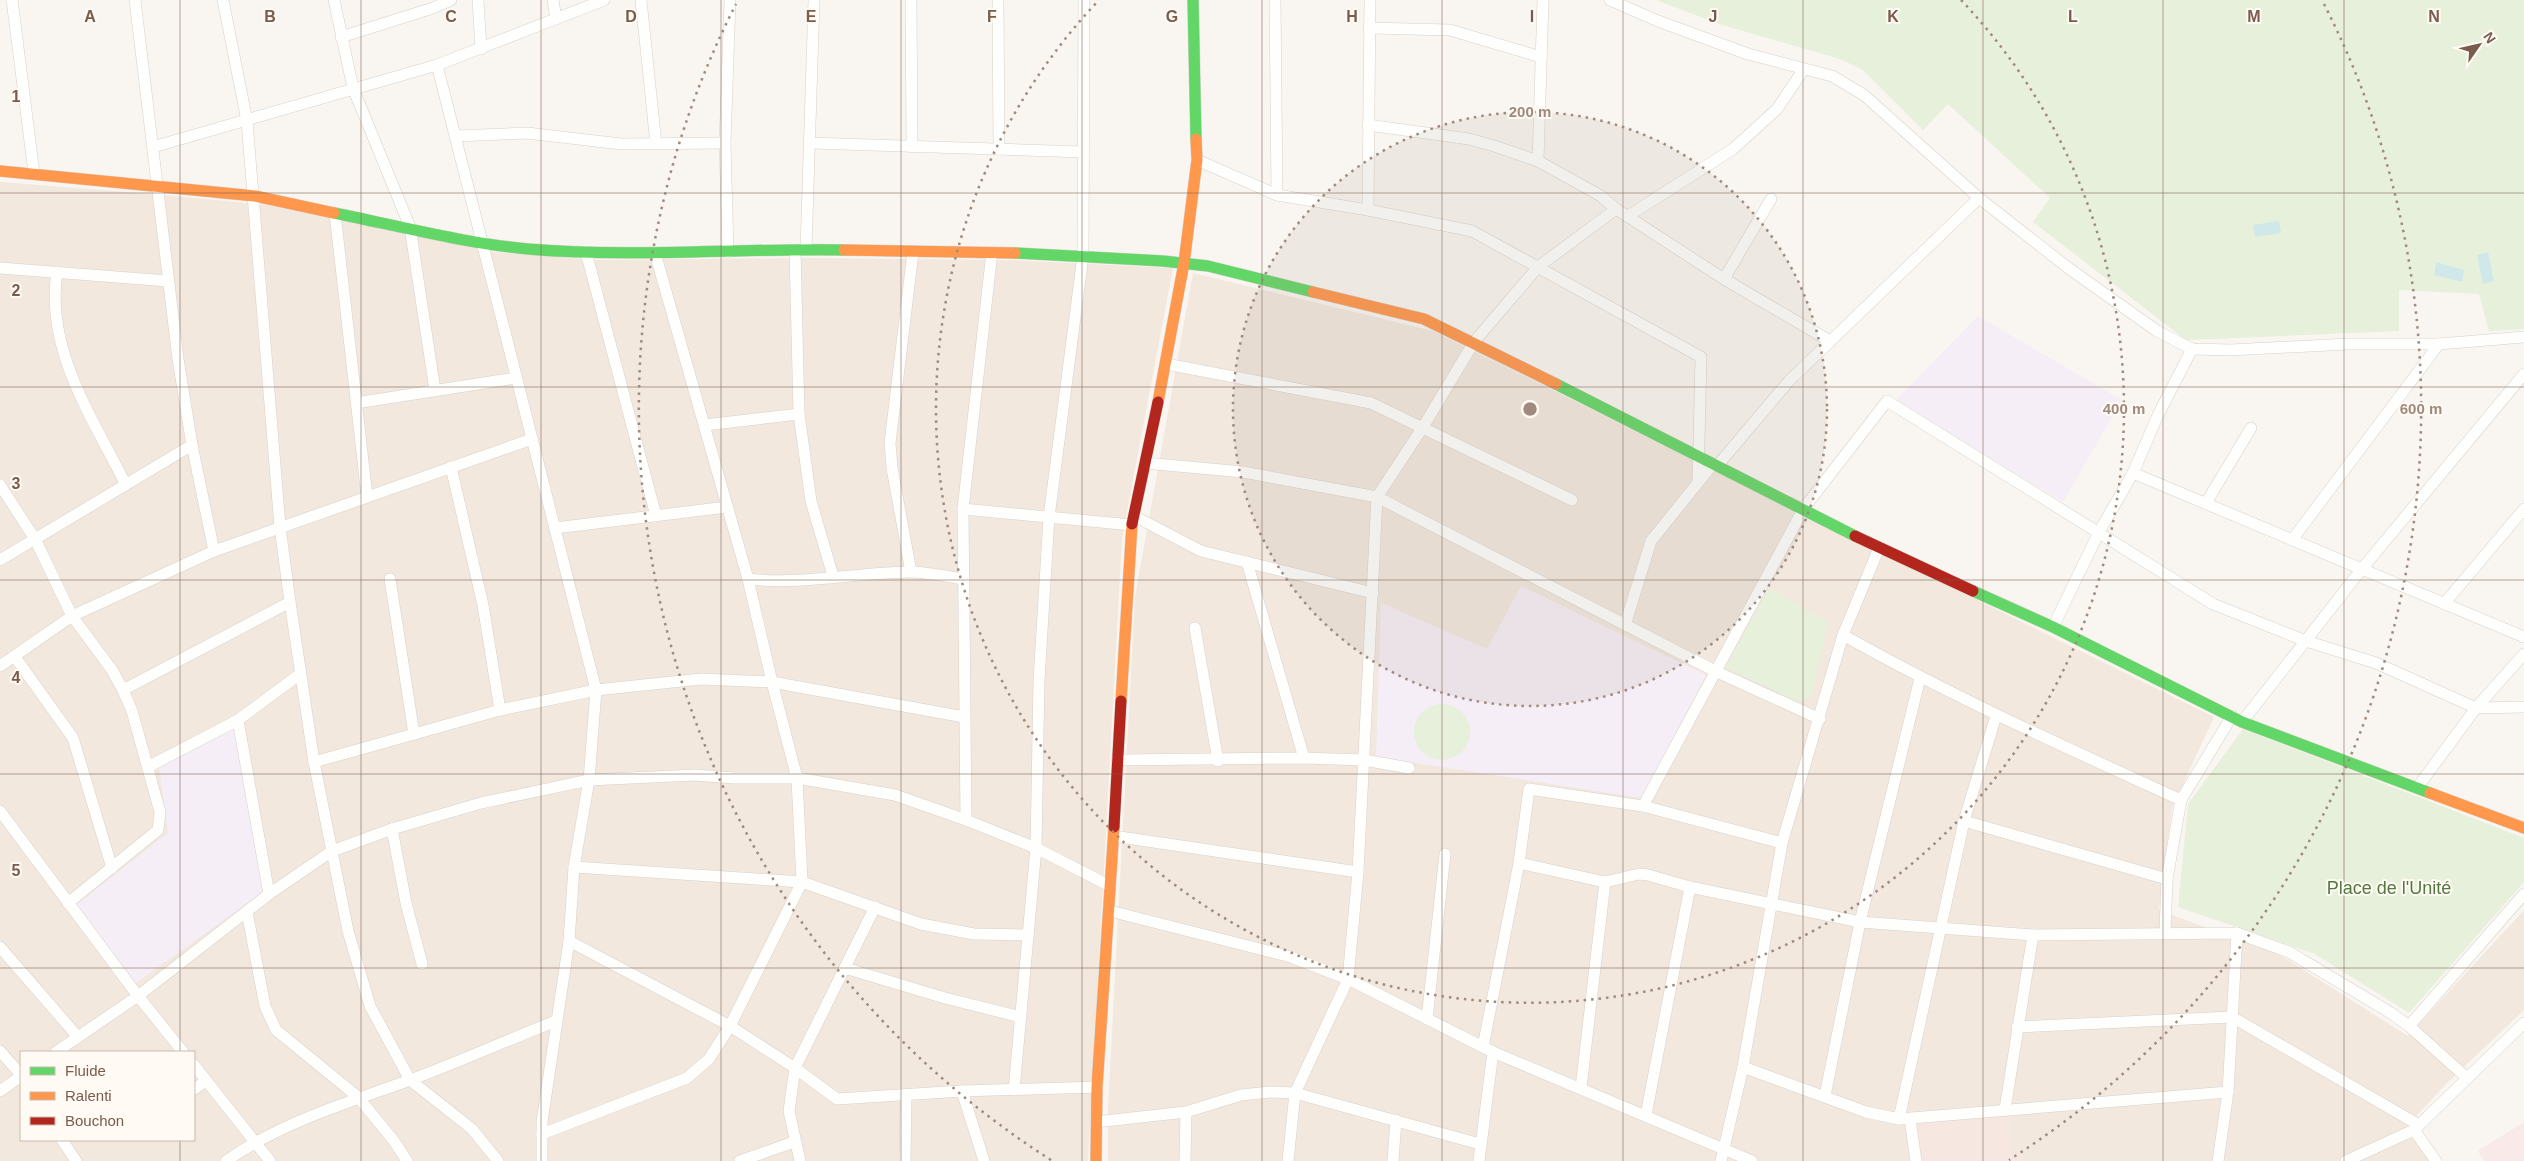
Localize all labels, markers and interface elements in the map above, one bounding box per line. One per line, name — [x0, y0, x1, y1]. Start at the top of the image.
text: A — [84, 8, 96, 25]
text: B — [264, 8, 276, 25]
text: C — [445, 8, 457, 25]
text: D — [625, 8, 637, 25]
text: E — [806, 8, 817, 25]
text: F — [987, 8, 997, 25]
text: G — [1166, 8, 1178, 25]
text: H — [1346, 8, 1358, 25]
text: I — [1530, 8, 1534, 25]
text: J — [1709, 8, 1717, 25]
text: K — [1887, 8, 1899, 25]
text: L — [2068, 8, 2078, 25]
text: M — [2247, 8, 2261, 25]
text: N — [2428, 8, 2440, 25]
north arrow — [2454, 20, 2504, 70]
text: N — [2480, 29, 2499, 46]
text: 1 — [12, 88, 21, 105]
text: 200 m — [1509, 103, 1551, 120]
text: 2 — [12, 282, 21, 299]
centre of rings — [1521, 400, 1539, 418]
text: 400 m — [2103, 400, 2145, 417]
text: 600 m — [2400, 400, 2442, 417]
text: 3 — [12, 475, 21, 492]
text: 4 — [12, 669, 21, 686]
text: 5 — [12, 862, 21, 879]
park label: Place de l'Unité — [2327, 878, 2451, 898]
legend — [20, 1051, 195, 1141]
text: Fluide — [65, 1062, 106, 1079]
text: Ralenti — [65, 1087, 112, 1104]
text: Bouchon — [65, 1112, 124, 1129]

